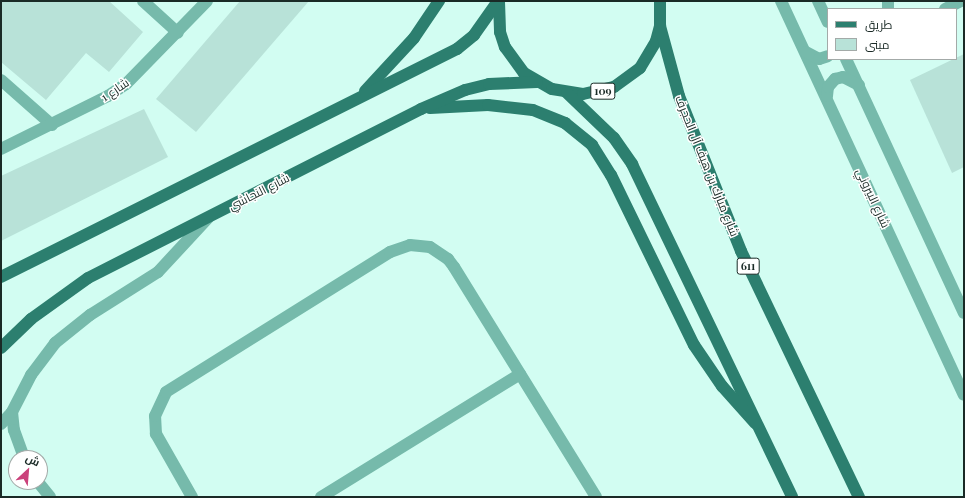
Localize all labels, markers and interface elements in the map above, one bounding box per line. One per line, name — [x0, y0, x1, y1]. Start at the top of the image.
legend — [827, 8, 957, 60]
text: طريق — [865, 16, 892, 32]
text: مبنى — [865, 36, 890, 52]
street label: شارع 1 — [98, 75, 132, 105]
road number: 109 — [590, 82, 616, 100]
street label: شارع مبارك بن هيف آل الحجرف — [672, 93, 742, 239]
street label: شارع البيروني — [853, 166, 893, 230]
street label: شارع النجاشي — [226, 171, 292, 213]
road number: 611 — [736, 257, 760, 275]
north arrow — [8, 450, 48, 490]
text: ش — [23, 450, 43, 470]

